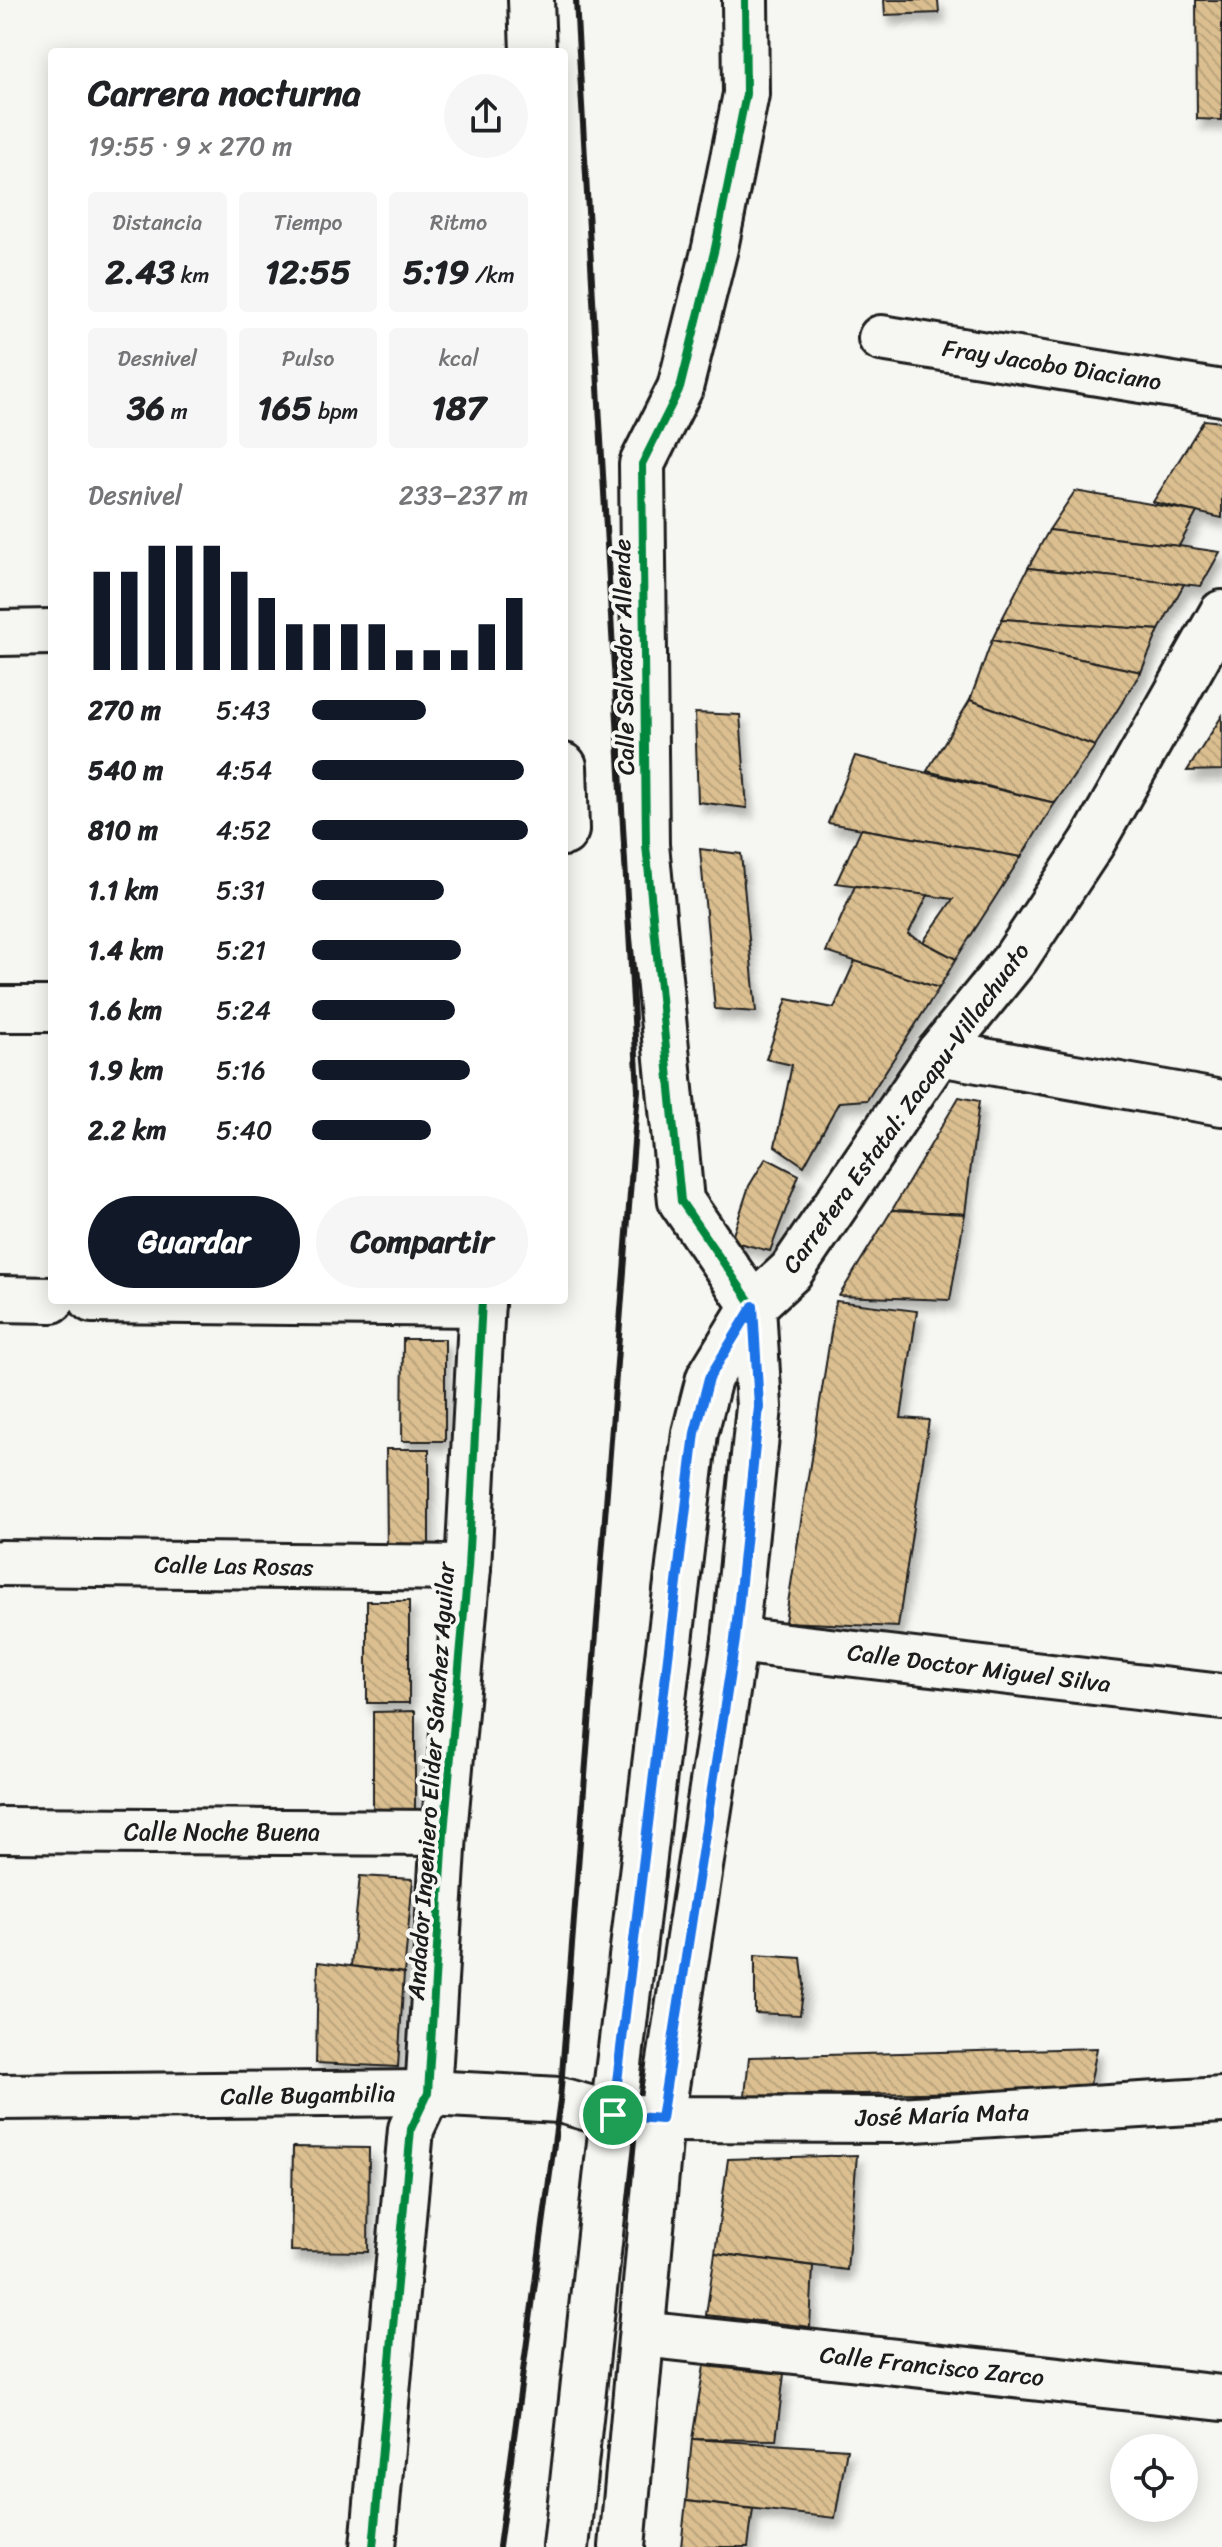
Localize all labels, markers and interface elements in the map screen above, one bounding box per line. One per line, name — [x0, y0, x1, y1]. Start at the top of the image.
text: Carrera nocturna — [88, 61, 360, 125]
button: share — [444, 74, 528, 158]
text: 19:55 · 9 × 270 m — [88, 123, 292, 169]
text: Distancia — [112, 203, 202, 242]
text: Tiempo — [273, 203, 343, 242]
text: Ritmo — [430, 203, 487, 242]
text: 2.43 — [105, 242, 175, 302]
text: 12:55 — [265, 242, 351, 302]
text: 5:19 — [403, 242, 469, 302]
text: km — [175, 256, 209, 295]
text: /km — [469, 256, 515, 295]
street label: Fray Jacobo Diaciano — [940, 327, 1165, 403]
text: Desnivel — [118, 339, 197, 378]
text: Pulso — [282, 339, 334, 378]
text: kcal — [439, 339, 479, 378]
text: 36 — [127, 378, 165, 438]
text: 165 — [258, 378, 312, 438]
text: 187 — [431, 378, 486, 438]
text: m — [165, 392, 188, 431]
text: bpm — [312, 392, 358, 431]
text: Desnivel — [88, 472, 182, 518]
text: 233–237 m — [399, 472, 528, 518]
street label: Calle Salvador Allende — [601, 538, 647, 776]
text: 270 m — [88, 687, 161, 733]
text: 5:43 — [216, 687, 270, 733]
text: 540 m — [88, 747, 163, 793]
text: 4:54 — [216, 747, 272, 793]
text: 810 m — [88, 807, 158, 853]
text: 4:52 — [216, 807, 271, 853]
text: 1.1 km — [88, 867, 159, 913]
text: 5:31 — [216, 867, 265, 913]
text: 1.4 km — [88, 927, 164, 973]
text: 5:21 — [216, 927, 266, 973]
street label: Carretera Estatal: Zacapu-Villachuato — [771, 933, 1041, 1283]
text: 1.6 km — [88, 987, 162, 1033]
text: 5:24 — [216, 987, 271, 1033]
text: 1.9 km — [88, 1047, 164, 1093]
text: 5:16 — [216, 1047, 266, 1093]
text: 2.2 km — [88, 1107, 166, 1153]
text: 5:40 — [216, 1107, 272, 1153]
button: Guardar — [88, 1196, 300, 1288]
button: Compartir — [316, 1196, 528, 1288]
street label: Calle Las Rosas — [154, 1544, 314, 1588]
street label: Andador Ingeniero Elider Sánchez Aguilar — [395, 1559, 467, 2002]
street label: Calle Doctor Miguel Silva — [845, 1631, 1113, 1705]
street label: Calle Noche Buena — [124, 1811, 320, 1853]
street label: Calle Bugambilia — [220, 2072, 396, 2118]
pin — [579, 2081, 647, 2149]
street label: José María Mata — [854, 2091, 1030, 2139]
icon: arrive — [591, 2093, 635, 2137]
street label: Calle Francisco Zarco — [818, 2333, 1046, 2399]
map controls — [1110, 2434, 1198, 2522]
button: locate — [1110, 2434, 1198, 2522]

